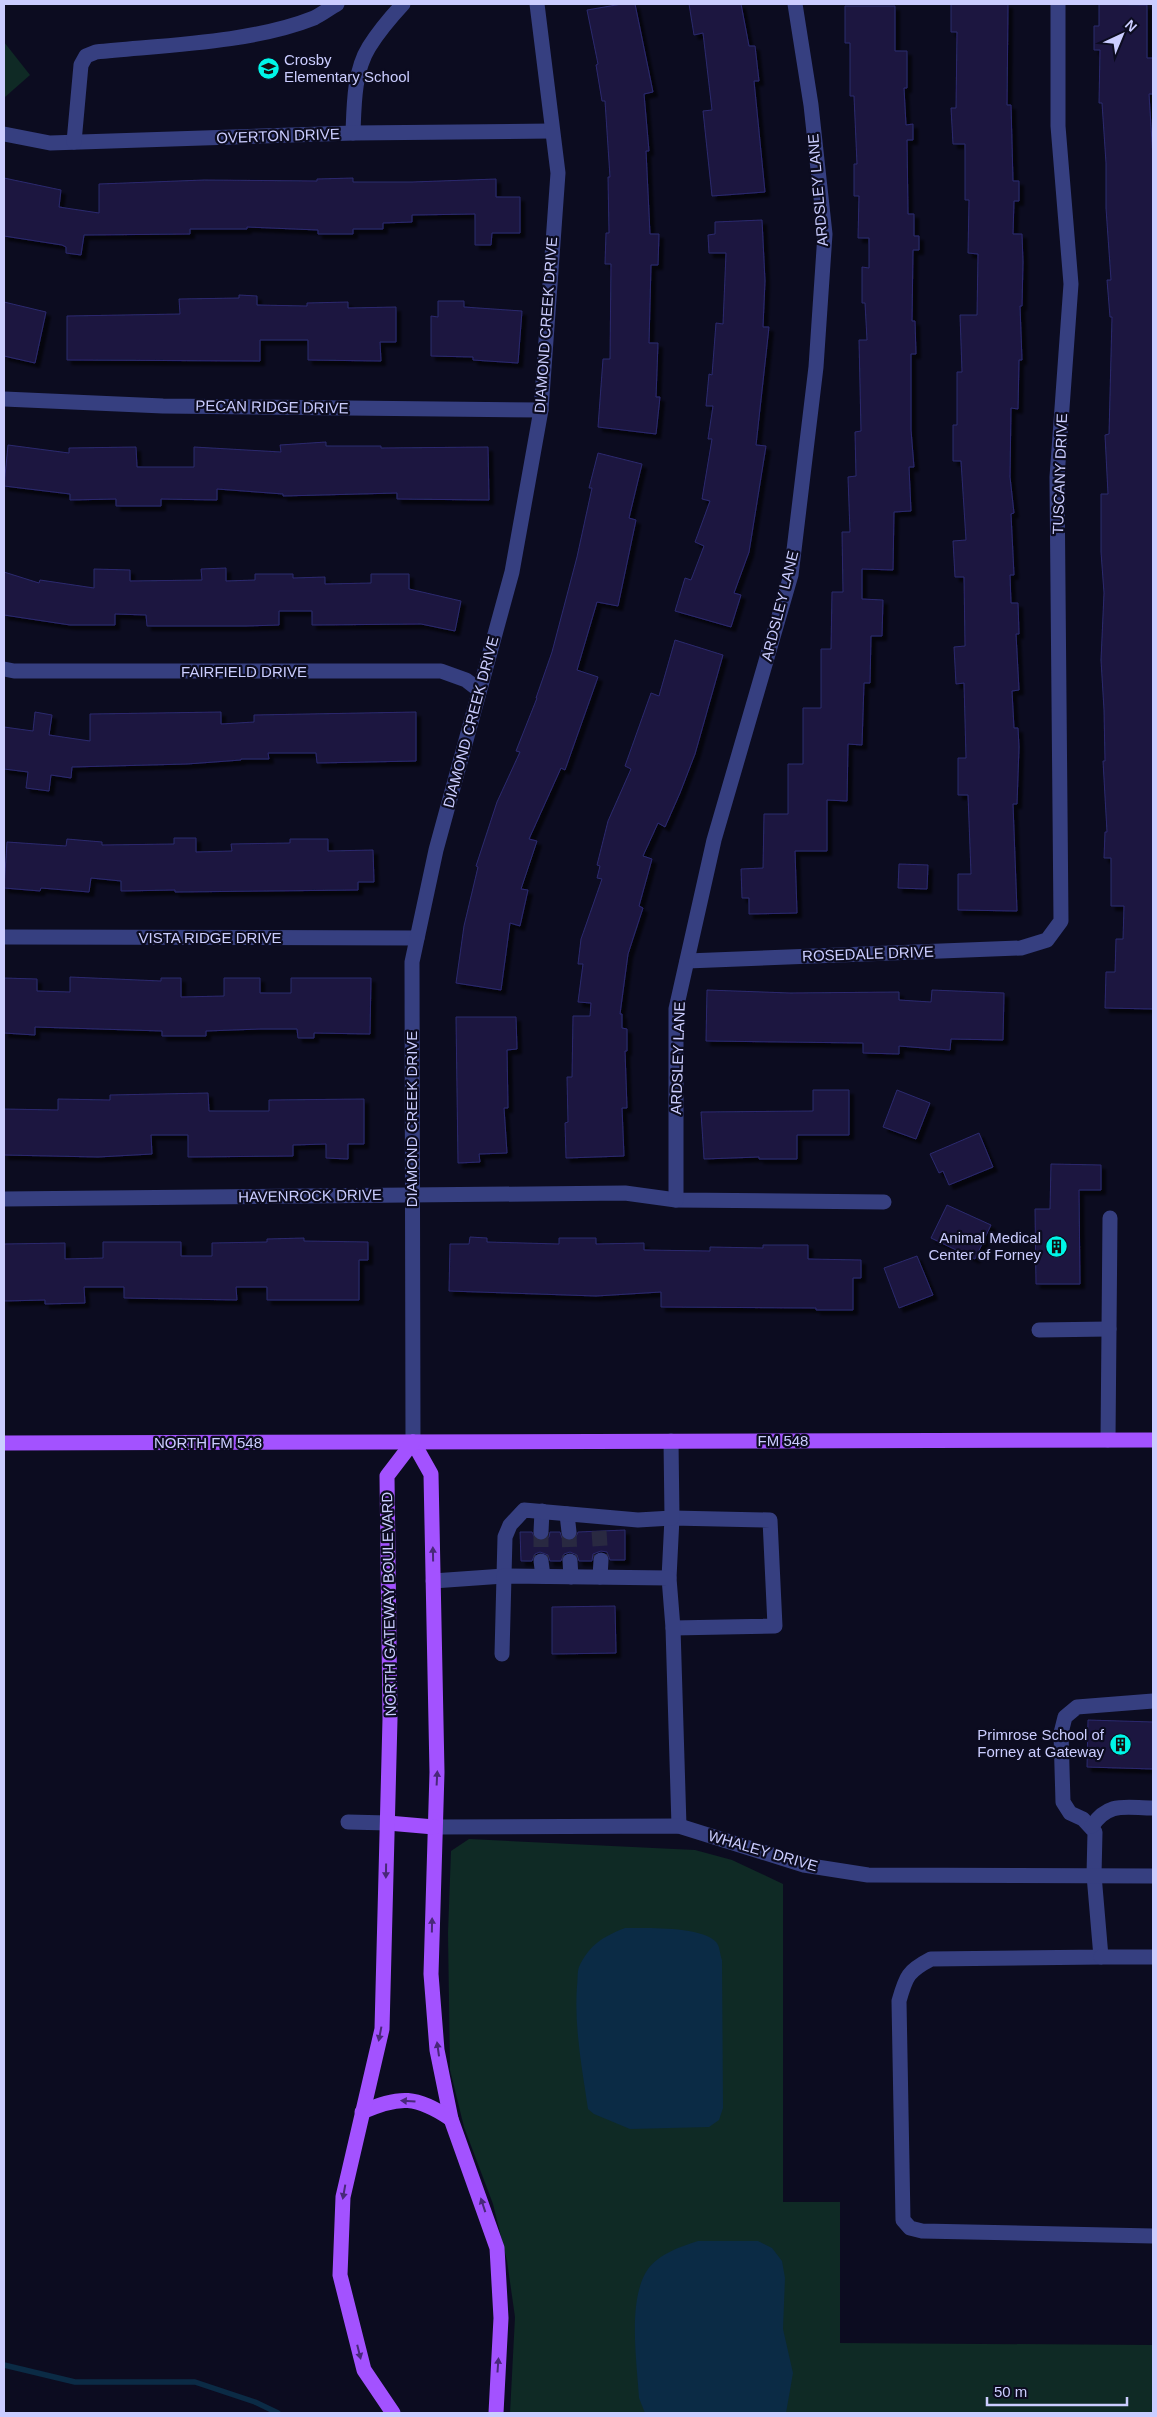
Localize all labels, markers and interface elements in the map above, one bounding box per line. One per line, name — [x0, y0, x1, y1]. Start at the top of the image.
north arrow — [1097, 10, 1147, 60]
text: N — [1122, 16, 1140, 35]
place label: Crosby Elementary School — [284, 51, 410, 85]
school or university icon: Crosby Elementary School — [256, 57, 280, 81]
street label: OVERTON DRIVE — [216, 125, 340, 146]
street label: ARDSLEY LANE — [804, 133, 831, 247]
street label: DIAMOND CREEK DRIVE — [531, 236, 560, 414]
street label: PECAN RIDGE DRIVE — [195, 397, 349, 416]
street label: TUSCANY DRIVE — [1049, 413, 1070, 535]
street label: ARDSLEY LANE — [758, 549, 801, 663]
street label: DIAMOND CREEK DRIVE — [439, 634, 502, 809]
street label: FAIRFIELD DRIVE — [181, 663, 307, 680]
street label: VISTA RIDGE DRIVE — [138, 929, 282, 946]
street label: ROSEDALE DRIVE — [802, 943, 934, 964]
street label: ARDSLEY LANE — [667, 1001, 688, 1115]
street label: DIAMOND CREEK DRIVE — [403, 1031, 420, 1207]
street label: HAVENROCK DRIVE — [238, 1186, 382, 1205]
place label: Animal Medical Center of Forney — [928, 1229, 1041, 1263]
building icon: Animal Medical Center of Forney — [1045, 1235, 1069, 1259]
street label: FM 548 — [758, 1432, 808, 1449]
street label: NORTH FM 548 — [154, 1434, 262, 1451]
street label: NORTH GATEWAY BOULEVARD — [378, 1491, 399, 1717]
one-way arrow — [428, 1546, 436, 1562]
place label: Primrose School of Forney at Gateway — [977, 1726, 1105, 1760]
building icon: Primrose School of Forney at Gateway — [1108, 1732, 1132, 1756]
one-way arrow — [433, 1770, 441, 1786]
street label: WHALEY DRIVE — [706, 1827, 820, 1874]
one-way arrow — [382, 1864, 390, 1880]
one-way arrow — [428, 1917, 436, 1933]
one-way arrow — [376, 2026, 384, 2042]
one-way arrow — [433, 2041, 441, 2057]
one-way arrow — [399, 2097, 415, 2105]
one-way arrow — [340, 2184, 348, 2200]
one-way arrow — [478, 2197, 486, 2212]
one-way arrow — [355, 2344, 363, 2359]
one-way arrow — [494, 2356, 502, 2372]
scale bar — [987, 2374, 1127, 2406]
text: 50 m — [994, 2383, 1027, 2400]

